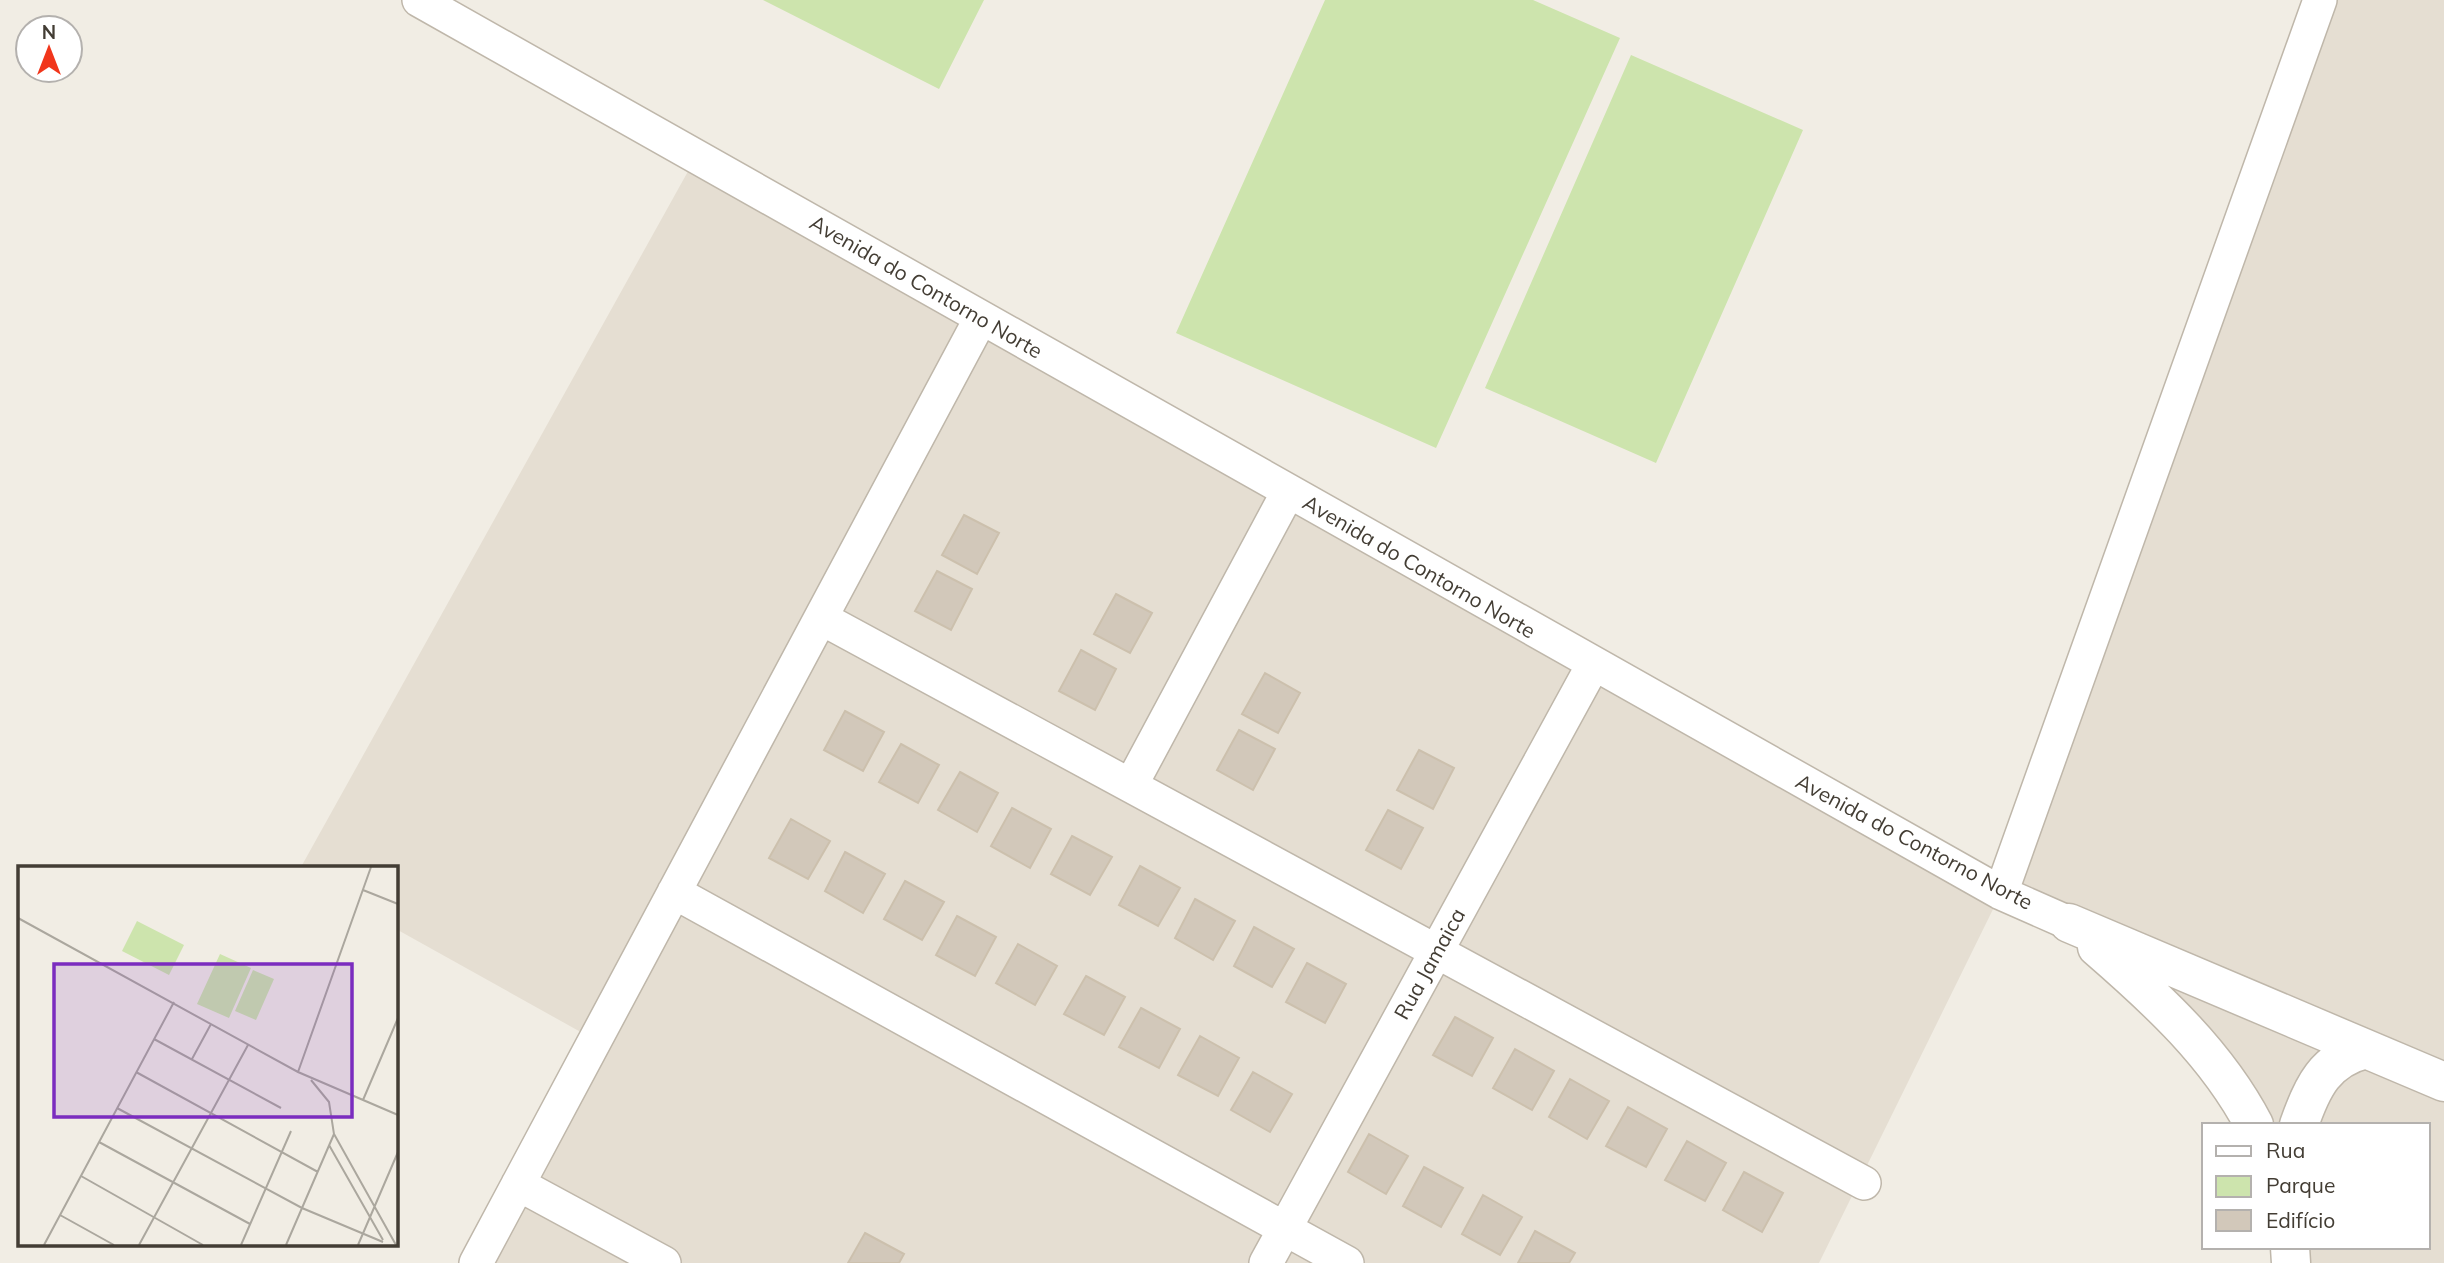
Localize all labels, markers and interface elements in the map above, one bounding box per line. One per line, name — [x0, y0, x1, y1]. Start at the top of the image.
north arrow — [14, 14, 84, 84]
text: N — [42, 20, 56, 44]
street label: Avenida do Contorno Norte — [805, 209, 1048, 364]
street label: Avenida do Contorno Norte — [1298, 489, 1541, 644]
street label: Avenida do Contorno Norte — [1792, 768, 2037, 915]
inset map — [18, 866, 397, 1246]
street label: Rua Jamaica — [1388, 903, 1470, 1024]
legend — [2202, 1123, 2430, 1249]
text: Rua — [2266, 1137, 2305, 1163]
text: Parque — [2266, 1172, 2335, 1198]
text: Edifício — [2266, 1207, 2335, 1233]

